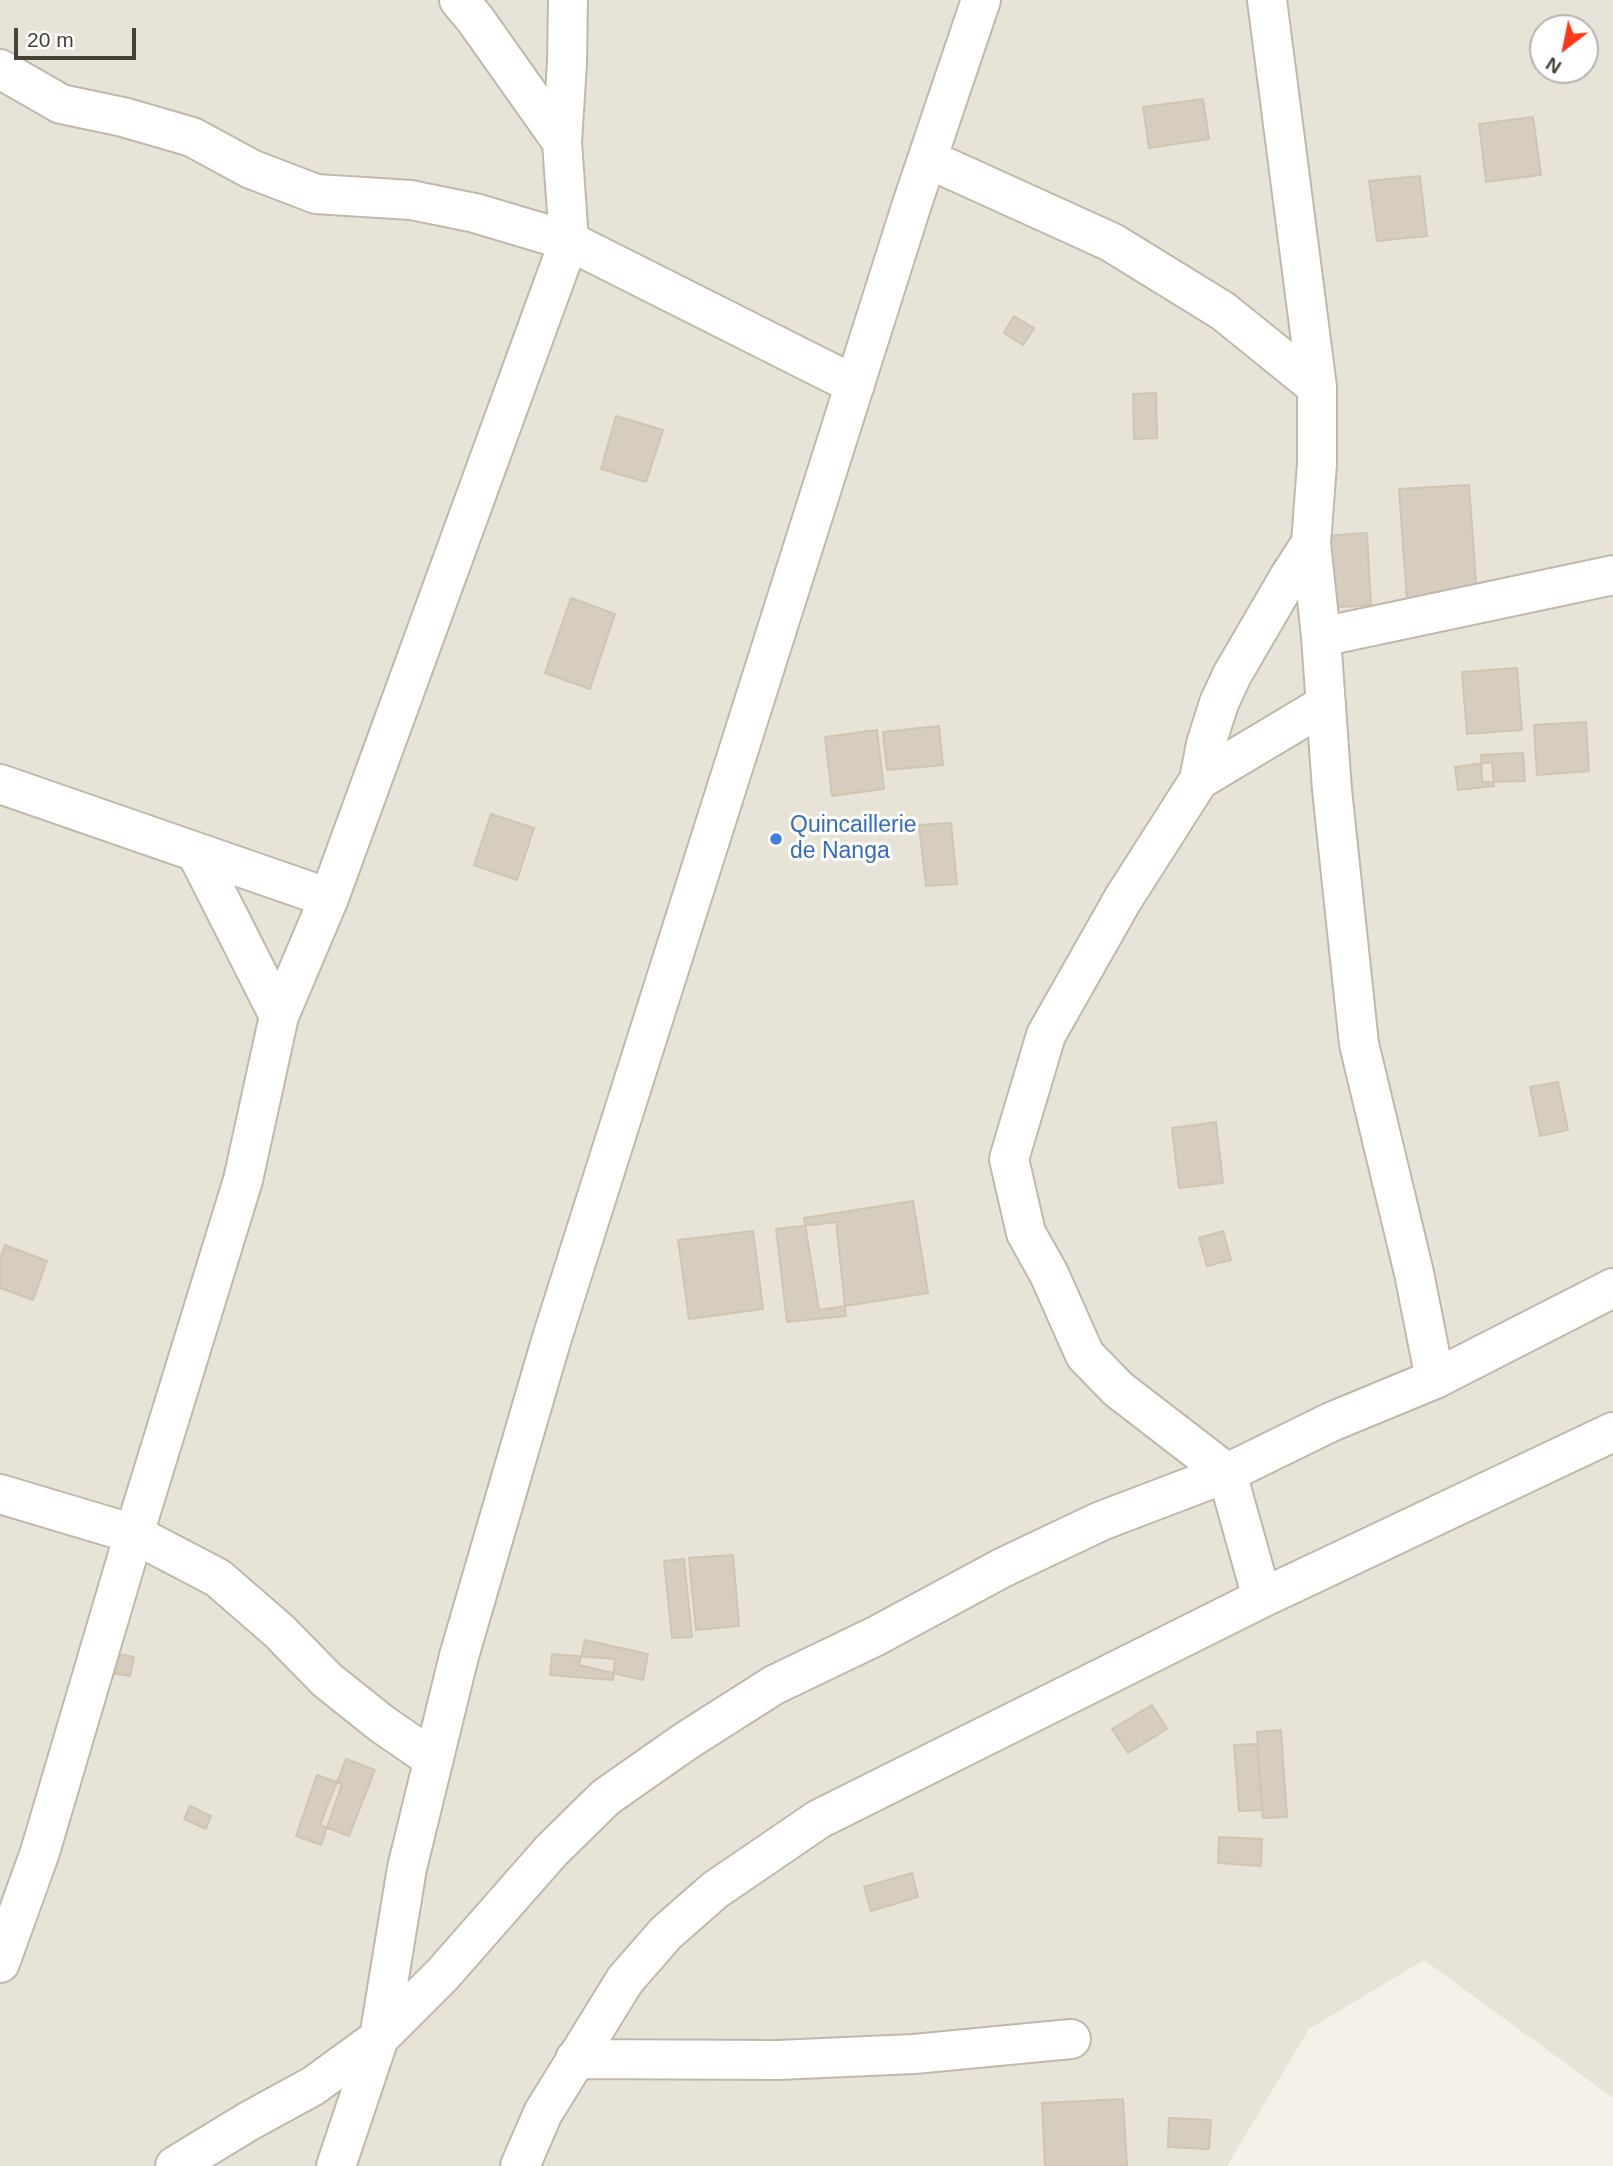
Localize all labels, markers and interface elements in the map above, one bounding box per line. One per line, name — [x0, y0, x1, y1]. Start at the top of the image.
scale bar — [18, 14, 140, 58]
north arrow — [1529, 14, 1599, 84]
text: 20 m — [27, 28, 74, 51]
text: N — [1542, 53, 1565, 78]
place label: Quincaillerie de Nanga — [790, 812, 917, 866]
marker: Quincaillerie de Nanga — [768, 831, 784, 847]

